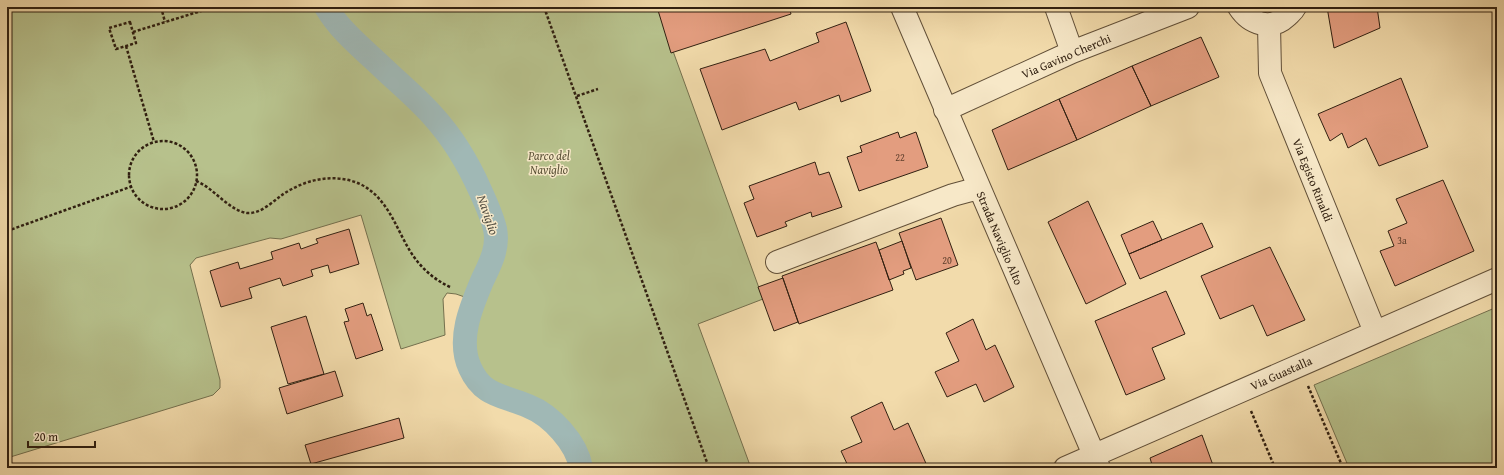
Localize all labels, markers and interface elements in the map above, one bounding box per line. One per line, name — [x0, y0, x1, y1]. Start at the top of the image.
street label: Via Gavino Cherchi — [1019, 29, 1114, 83]
street label: Via Egisto Rinaldi — [1289, 136, 1338, 225]
park label: Parco del Naviglio — [527, 147, 570, 178]
house number: 22 — [895, 150, 905, 165]
street label: Strada Naviglio Alto — [973, 188, 1027, 288]
water label: Naviglio — [472, 193, 504, 238]
house number: 3a — [1397, 233, 1407, 248]
house number: 20 — [942, 253, 952, 268]
street label: Via Guastalla — [1247, 352, 1315, 394]
scale bar — [28, 423, 95, 449]
text: 20 m — [34, 428, 58, 445]

